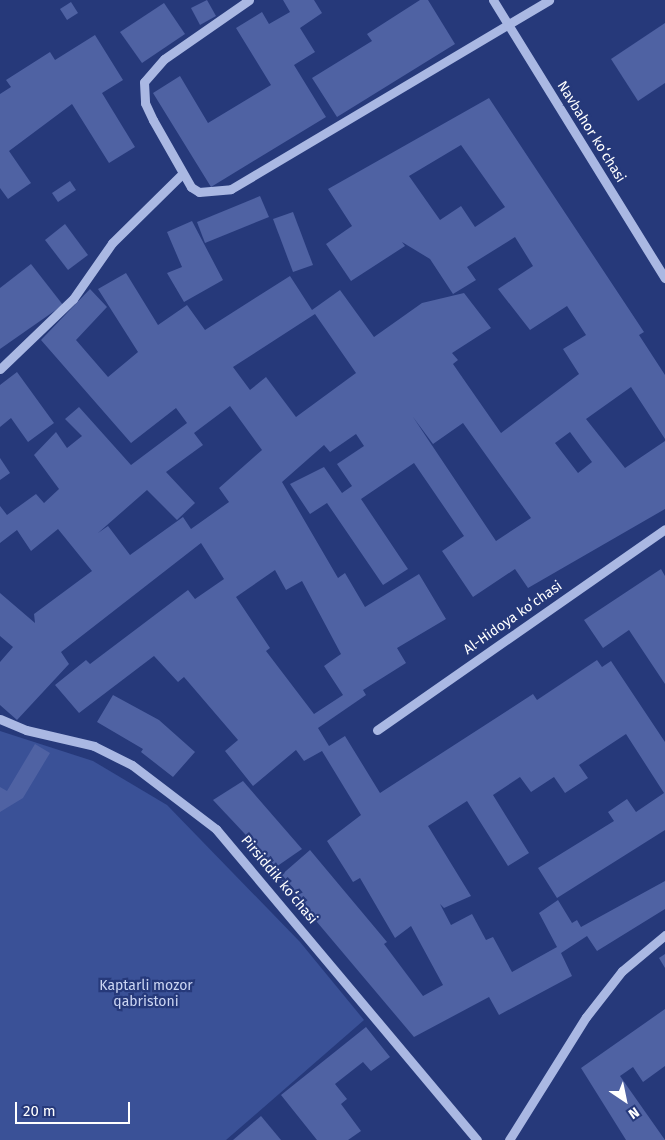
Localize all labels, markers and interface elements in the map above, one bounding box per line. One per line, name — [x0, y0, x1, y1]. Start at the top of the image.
street label: Navbahor koʻchasi — [553, 78, 629, 186]
street label: Al-Hidoya koʻchasi — [460, 578, 566, 658]
street label: Pirsiddik koʻchasi — [237, 832, 321, 928]
park label: Kaptarli mozor qabristoni — [99, 978, 193, 1010]
north arrow — [600, 1075, 650, 1125]
scale bar — [18, 1092, 132, 1124]
text: 20 m — [23, 1102, 56, 1120]
text: N — [625, 1103, 642, 1122]

